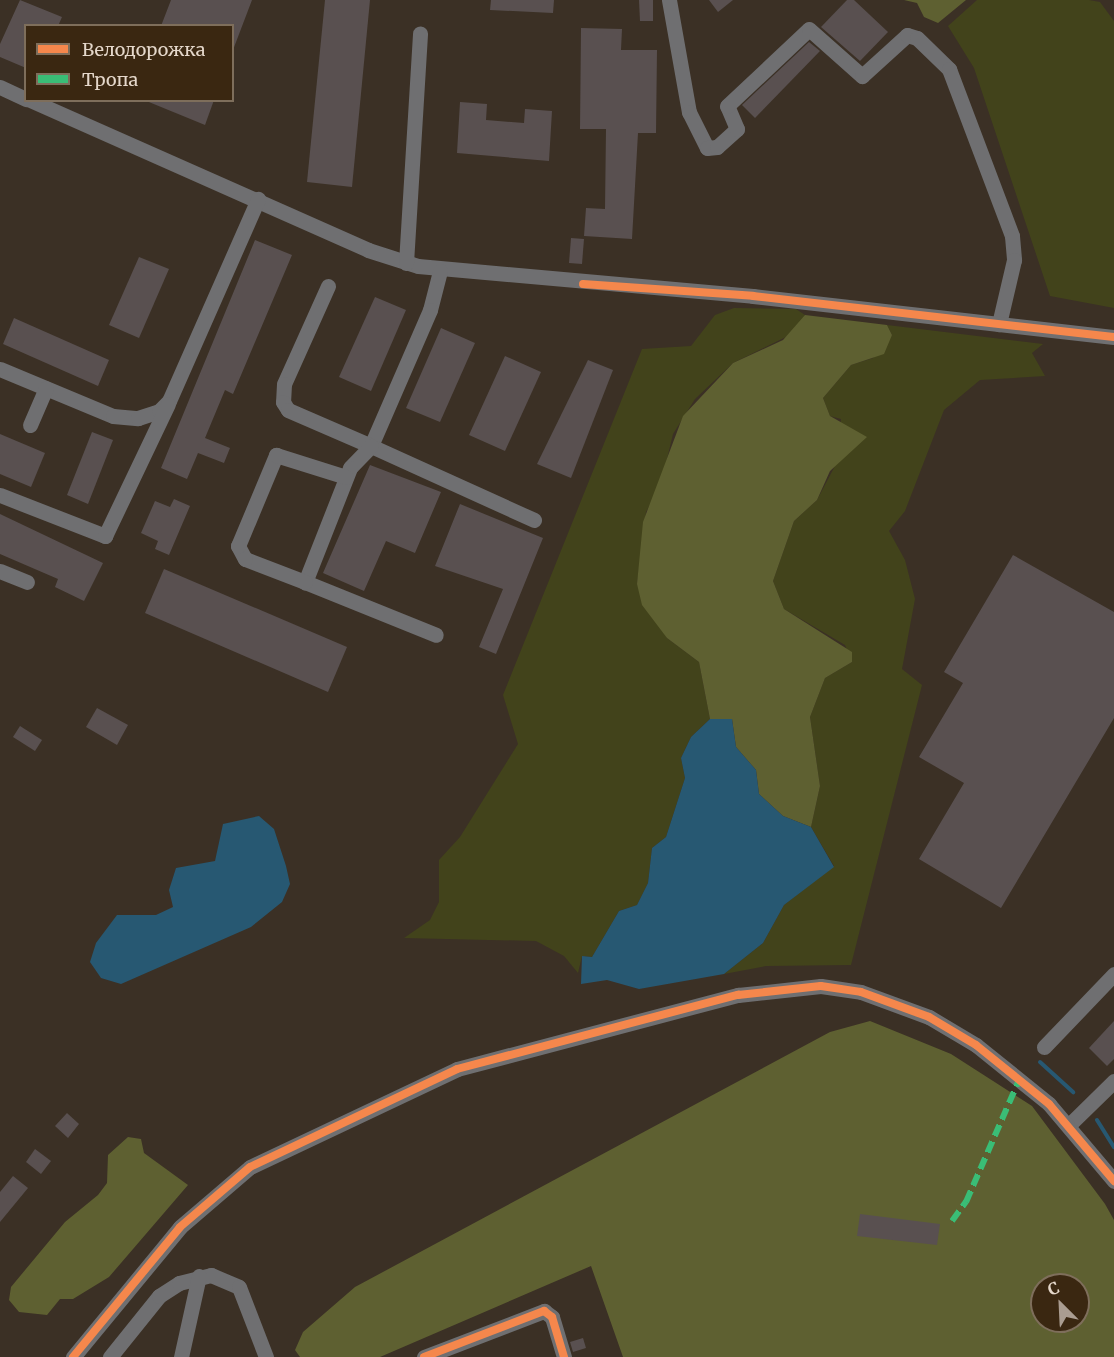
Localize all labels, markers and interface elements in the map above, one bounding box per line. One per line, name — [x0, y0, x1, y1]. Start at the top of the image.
legend — [24, 24, 234, 102]
text: Велодорожка — [82, 38, 205, 61]
text: Тропа — [82, 68, 138, 91]
north arrow — [1030, 1273, 1090, 1333]
text: С — [1045, 1277, 1062, 1300]

